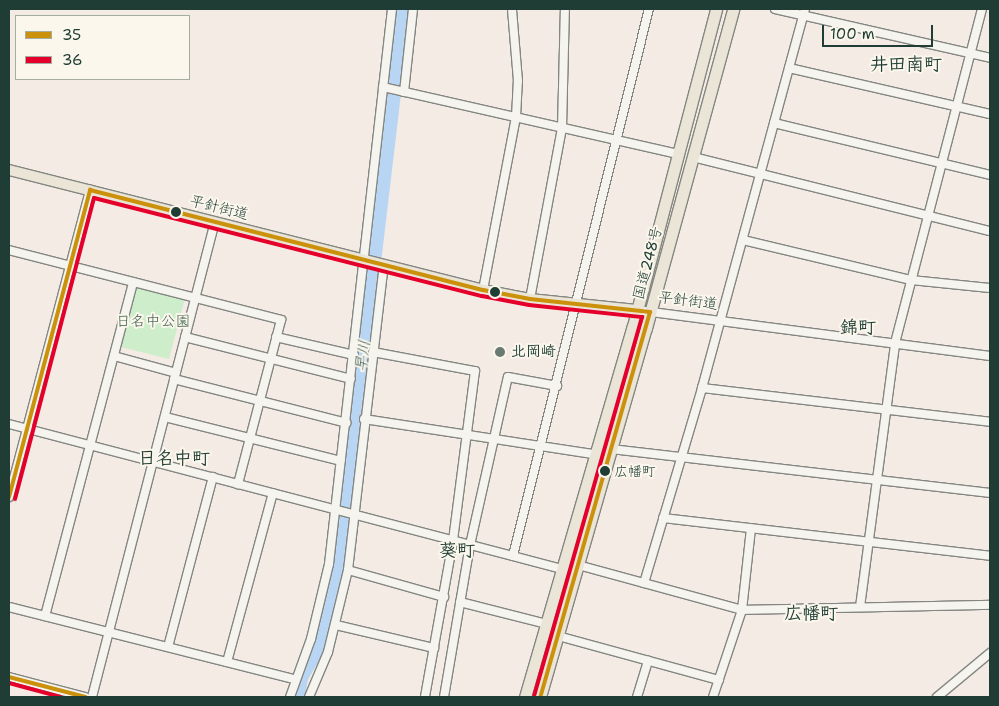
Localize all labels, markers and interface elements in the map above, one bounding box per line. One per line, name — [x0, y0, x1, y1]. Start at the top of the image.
legend — [15, 15, 190, 80]
scale bar — [824, 15, 935, 47]
text: 100 m — [830, 24, 875, 44]
text: 35 — [62, 25, 81, 45]
text: 36 — [62, 50, 83, 70]
district label: 井田南町 — [870, 53, 942, 75]
street label: 平針街道 — [188, 192, 250, 224]
unlabelled marker — [171, 207, 181, 217]
street label: 国道248号 — [630, 224, 666, 302]
unlabelled marker — [490, 287, 500, 297]
street label: 平針街道 — [657, 288, 719, 314]
park label: 日名中公園 — [116, 313, 190, 331]
district label: 錦町 — [840, 316, 876, 338]
water label: 早川 — [352, 339, 374, 373]
place label: 北岡崎 — [511, 343, 556, 361]
marker: 北岡崎 — [493, 345, 507, 359]
district label: 日名中町 — [138, 447, 210, 469]
place label: 広幡町 — [614, 463, 656, 479]
marker: 広幡町 — [600, 466, 610, 476]
district label: 葵町 — [439, 539, 475, 561]
district label: 広幡町 — [784, 602, 838, 624]

